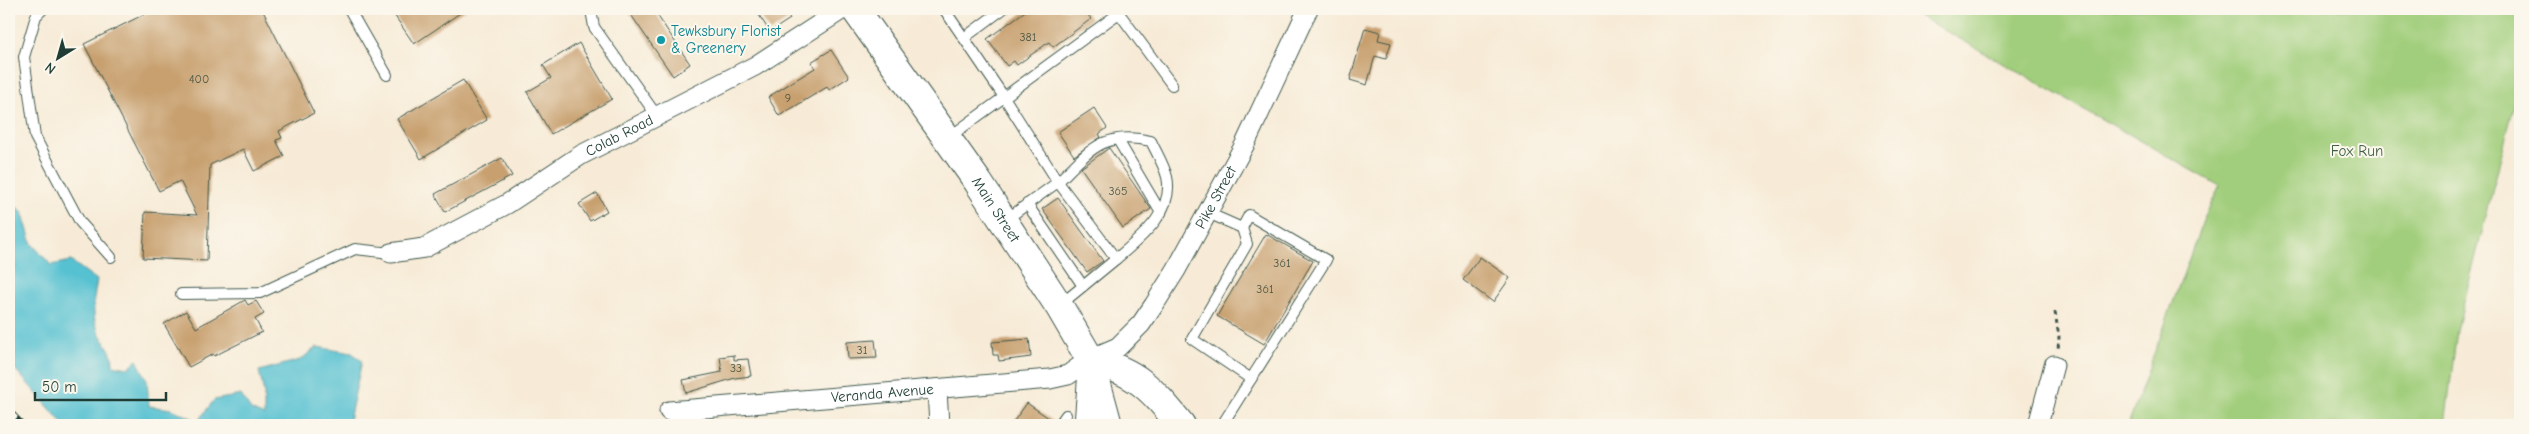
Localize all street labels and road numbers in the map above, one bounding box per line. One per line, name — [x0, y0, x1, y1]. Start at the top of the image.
street label: Colab Road — [582, 111, 656, 160]
street label: Pike Street — [1191, 162, 1240, 232]
street label: Main Street — [968, 173, 1024, 246]
street label: Veranda Avenue — [830, 380, 935, 406]

